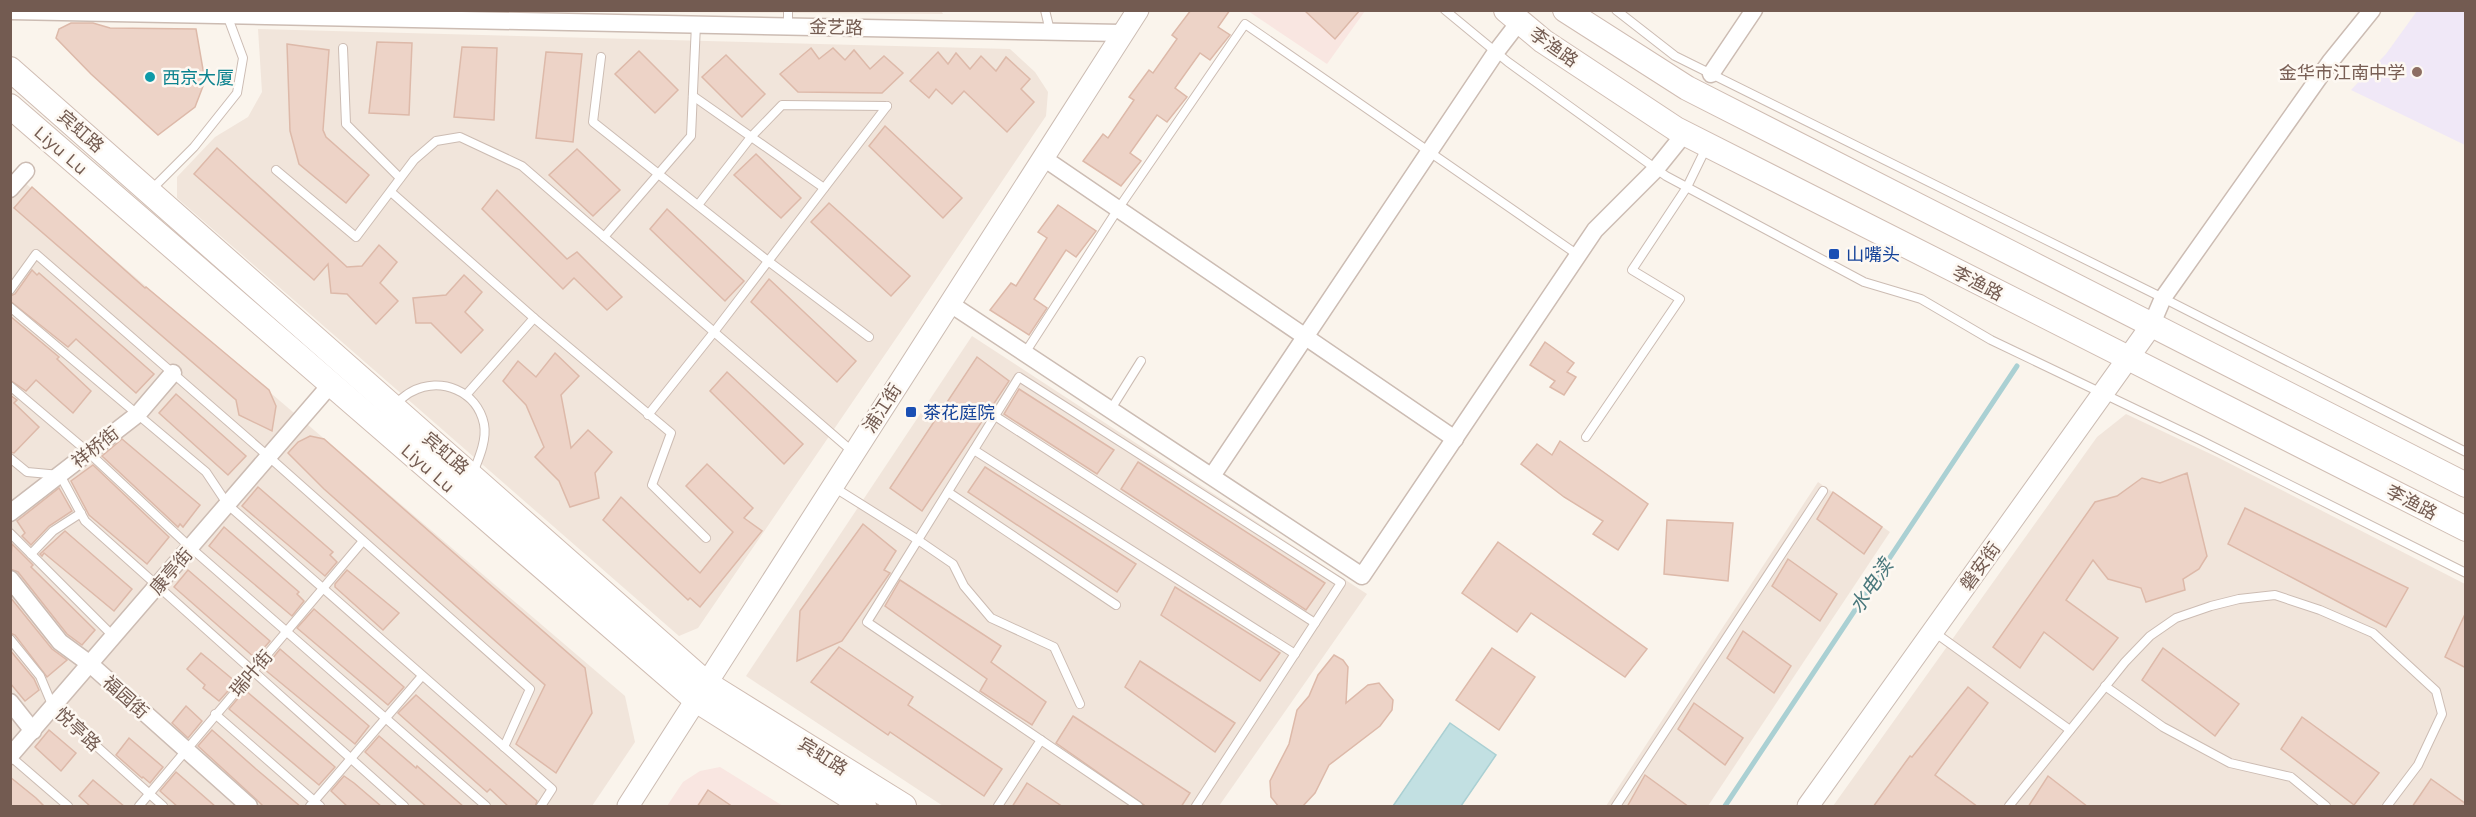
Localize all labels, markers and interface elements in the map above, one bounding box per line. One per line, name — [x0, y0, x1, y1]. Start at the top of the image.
street label: 金艺路 — [809, 16, 863, 38]
street label: 李渔路 — [1526, 23, 1582, 71]
place label: 金华市江南中学 — [2279, 62, 2405, 83]
marker: 金华市江南中学 — [2410, 65, 2424, 79]
place label: 西京大厦 — [162, 67, 234, 88]
marker: 西京大厦 — [143, 70, 157, 84]
street label: 宾虹路 — [54, 105, 108, 157]
street label: Liyu Lu — [30, 121, 92, 179]
place label: 山嘴头 — [1846, 244, 1900, 265]
marker: 山嘴头 — [1827, 247, 1841, 261]
street label: 李渔路 — [1949, 261, 2007, 305]
street label: 浦江街 — [858, 380, 906, 436]
place label: 茶花庭院 — [923, 402, 995, 423]
marker: 茶花庭院 — [904, 405, 918, 419]
street label: 祥桥街 — [67, 422, 123, 472]
street label: 宾虹路 — [419, 427, 473, 479]
street label: Liyu Lu — [397, 439, 459, 497]
street label: 李渔路 — [2383, 480, 2441, 524]
street label: 磐安街 — [1956, 538, 2004, 594]
street label: 康亭街 — [145, 544, 197, 598]
water label: 水电渎 — [1844, 553, 1899, 618]
street label: 瑞叶街 — [225, 646, 277, 700]
street label: 福园街 — [99, 671, 153, 723]
street label: 悦亭路 — [51, 703, 105, 755]
street label: 宾虹路 — [795, 733, 851, 779]

